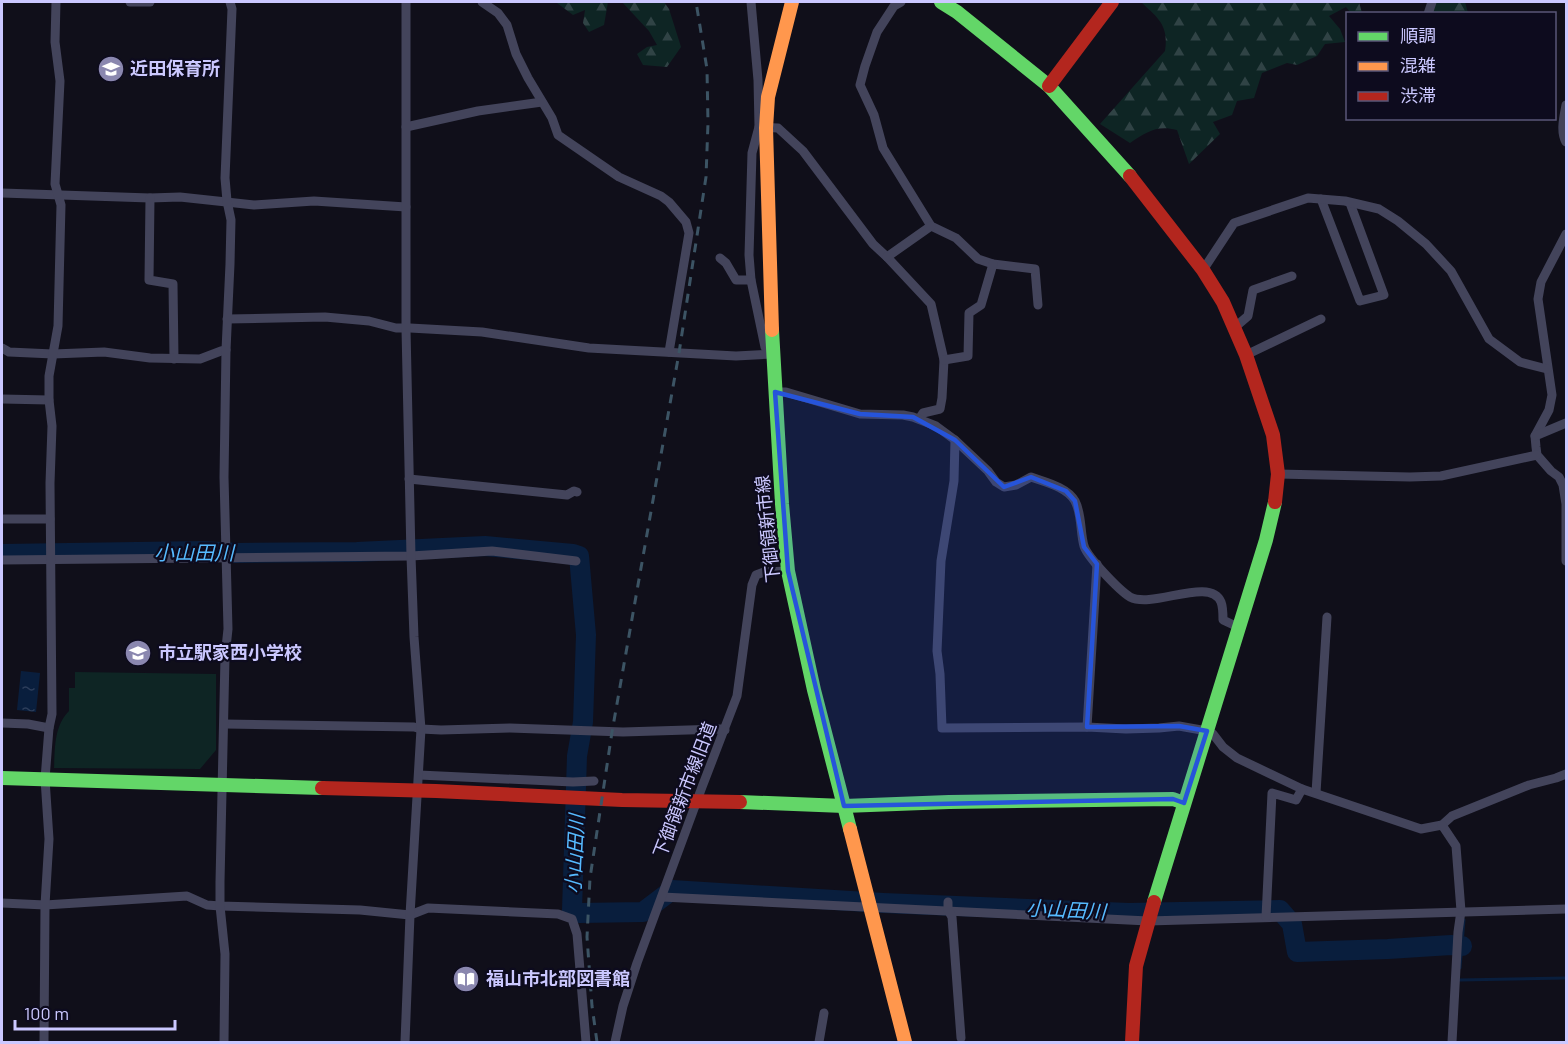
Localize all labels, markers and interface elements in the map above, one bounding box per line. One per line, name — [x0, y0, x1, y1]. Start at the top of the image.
legend — [1346, 12, 1556, 120]
text: 順調 — [1400, 24, 1436, 46]
school or university icon: 近田保育所 — [96, 54, 126, 84]
text: 混雑 — [1400, 54, 1436, 76]
place label: 近田保育所 — [130, 57, 220, 79]
text: 渋滞 — [1400, 84, 1436, 106]
street label: 下御領新市線 — [750, 474, 784, 584]
water label: 小山田川 — [154, 540, 236, 564]
school or university icon: 市立駅家西小学校 — [123, 638, 153, 668]
place label: 市立駅家西小学校 — [158, 641, 302, 663]
street label: 下御領新市線旧道 — [648, 718, 720, 861]
water label: 小山田川 — [560, 811, 588, 895]
water label: 小山田川 — [1025, 895, 1109, 923]
library icon: 福山市北部図書館 — [451, 964, 481, 994]
place label: 福山市北部図書館 — [486, 967, 630, 989]
scale bar — [15, 993, 176, 1031]
text: 100 m — [24, 1002, 69, 1024]

